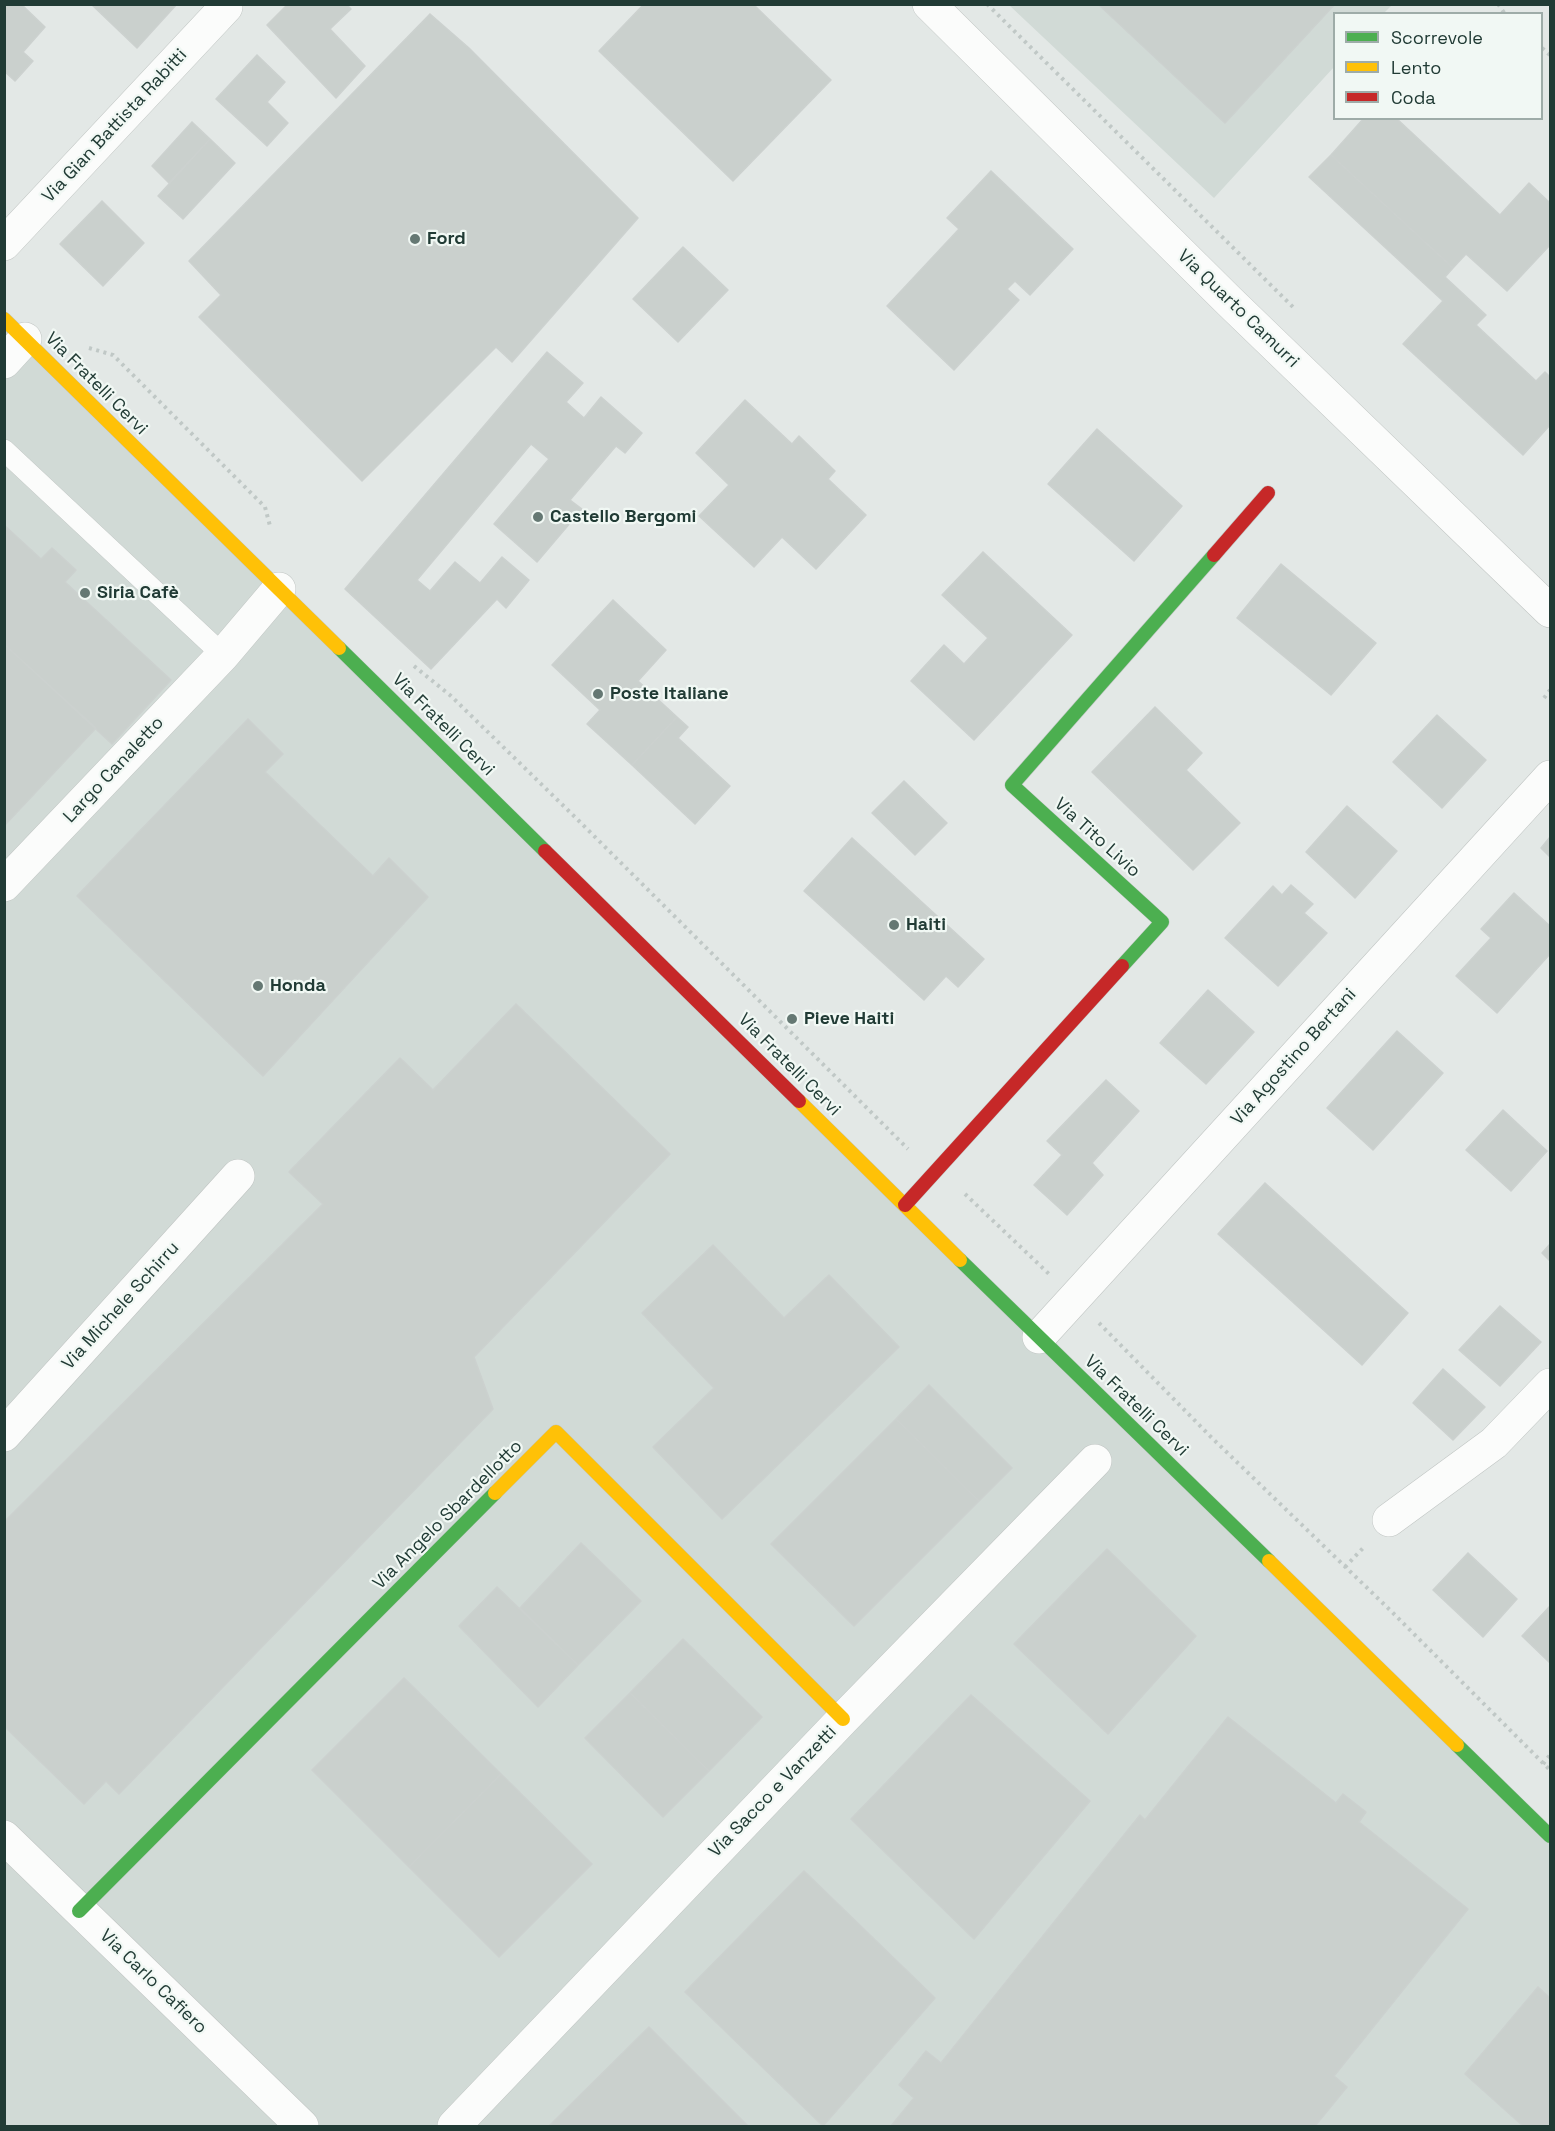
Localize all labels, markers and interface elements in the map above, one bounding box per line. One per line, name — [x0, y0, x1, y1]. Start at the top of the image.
legend — [1333, 12, 1543, 120]
text: Scorrevole — [1391, 26, 1483, 49]
street label: Via Gian Battista Rabitti — [38, 45, 192, 207]
text: Lento — [1391, 56, 1441, 79]
text: Coda — [1391, 86, 1436, 109]
place label: Ford — [427, 228, 466, 250]
marker: Ford — [408, 232, 422, 246]
street label: Via Quarto Camurri — [1173, 245, 1303, 373]
street label: Via Fratelli Cervi — [40, 328, 152, 440]
place label: Castello Bergomi — [550, 506, 696, 528]
marker: Castello Bergomi — [531, 510, 545, 524]
place label: Siria Cafè — [97, 582, 179, 604]
marker: Siria Cafè — [78, 586, 92, 600]
street label: Via Fratelli Cervi — [387, 669, 499, 781]
place label: Poste Italiane — [610, 683, 729, 705]
marker: Poste Italiane — [591, 687, 605, 701]
street label: Largo Canaletto — [59, 712, 169, 828]
street label: Via Tito Livio — [1049, 794, 1145, 882]
place label: Haiti — [906, 914, 946, 936]
marker: Haiti — [887, 918, 901, 932]
place label: Honda — [270, 975, 326, 997]
marker: Honda — [251, 979, 265, 993]
street label: Via Agostino Bertani — [1227, 984, 1361, 1130]
place label: Pieve Haiti — [804, 1008, 894, 1030]
street label: Via Fratelli Cervi — [733, 1009, 845, 1121]
marker: Pieve Haiti — [785, 1012, 799, 1026]
street label: Via Michele Schirru — [58, 1238, 184, 1374]
street label: Via Fratelli Cervi — [1080, 1351, 1192, 1461]
street label: Via Angelo Sbardellotto — [369, 1436, 527, 1594]
street label: Via Sacco e Vanzetti — [705, 1722, 841, 1862]
street label: Via Carlo Cafiero — [95, 1925, 211, 2039]

